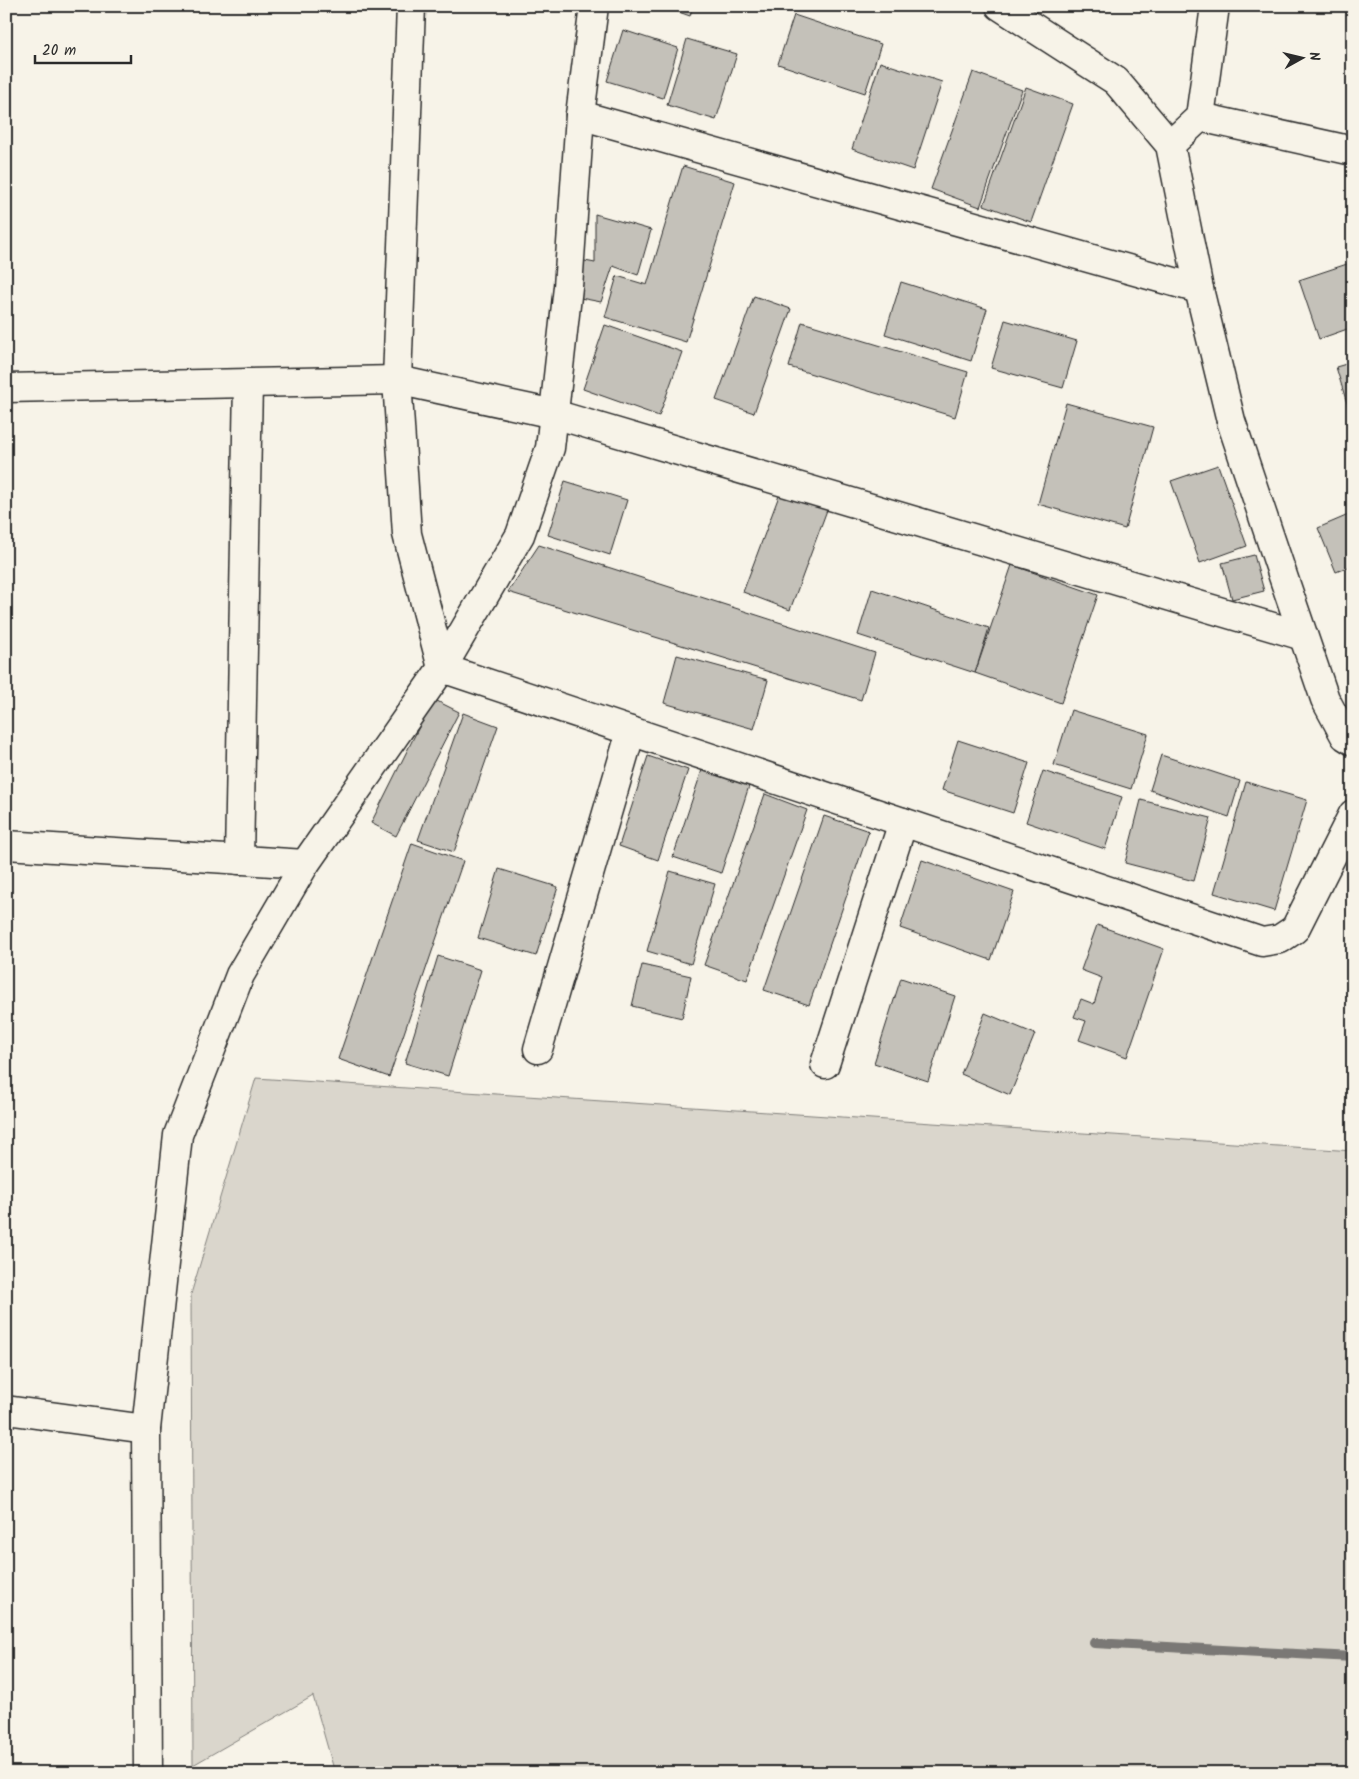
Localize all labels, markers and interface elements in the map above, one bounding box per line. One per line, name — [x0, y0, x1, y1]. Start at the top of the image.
scale bar — [35, 32, 131, 64]
north arrow — [1276, 32, 1326, 82]
text: 20 m — [42, 39, 76, 63]
text: N — [1302, 50, 1325, 62]

